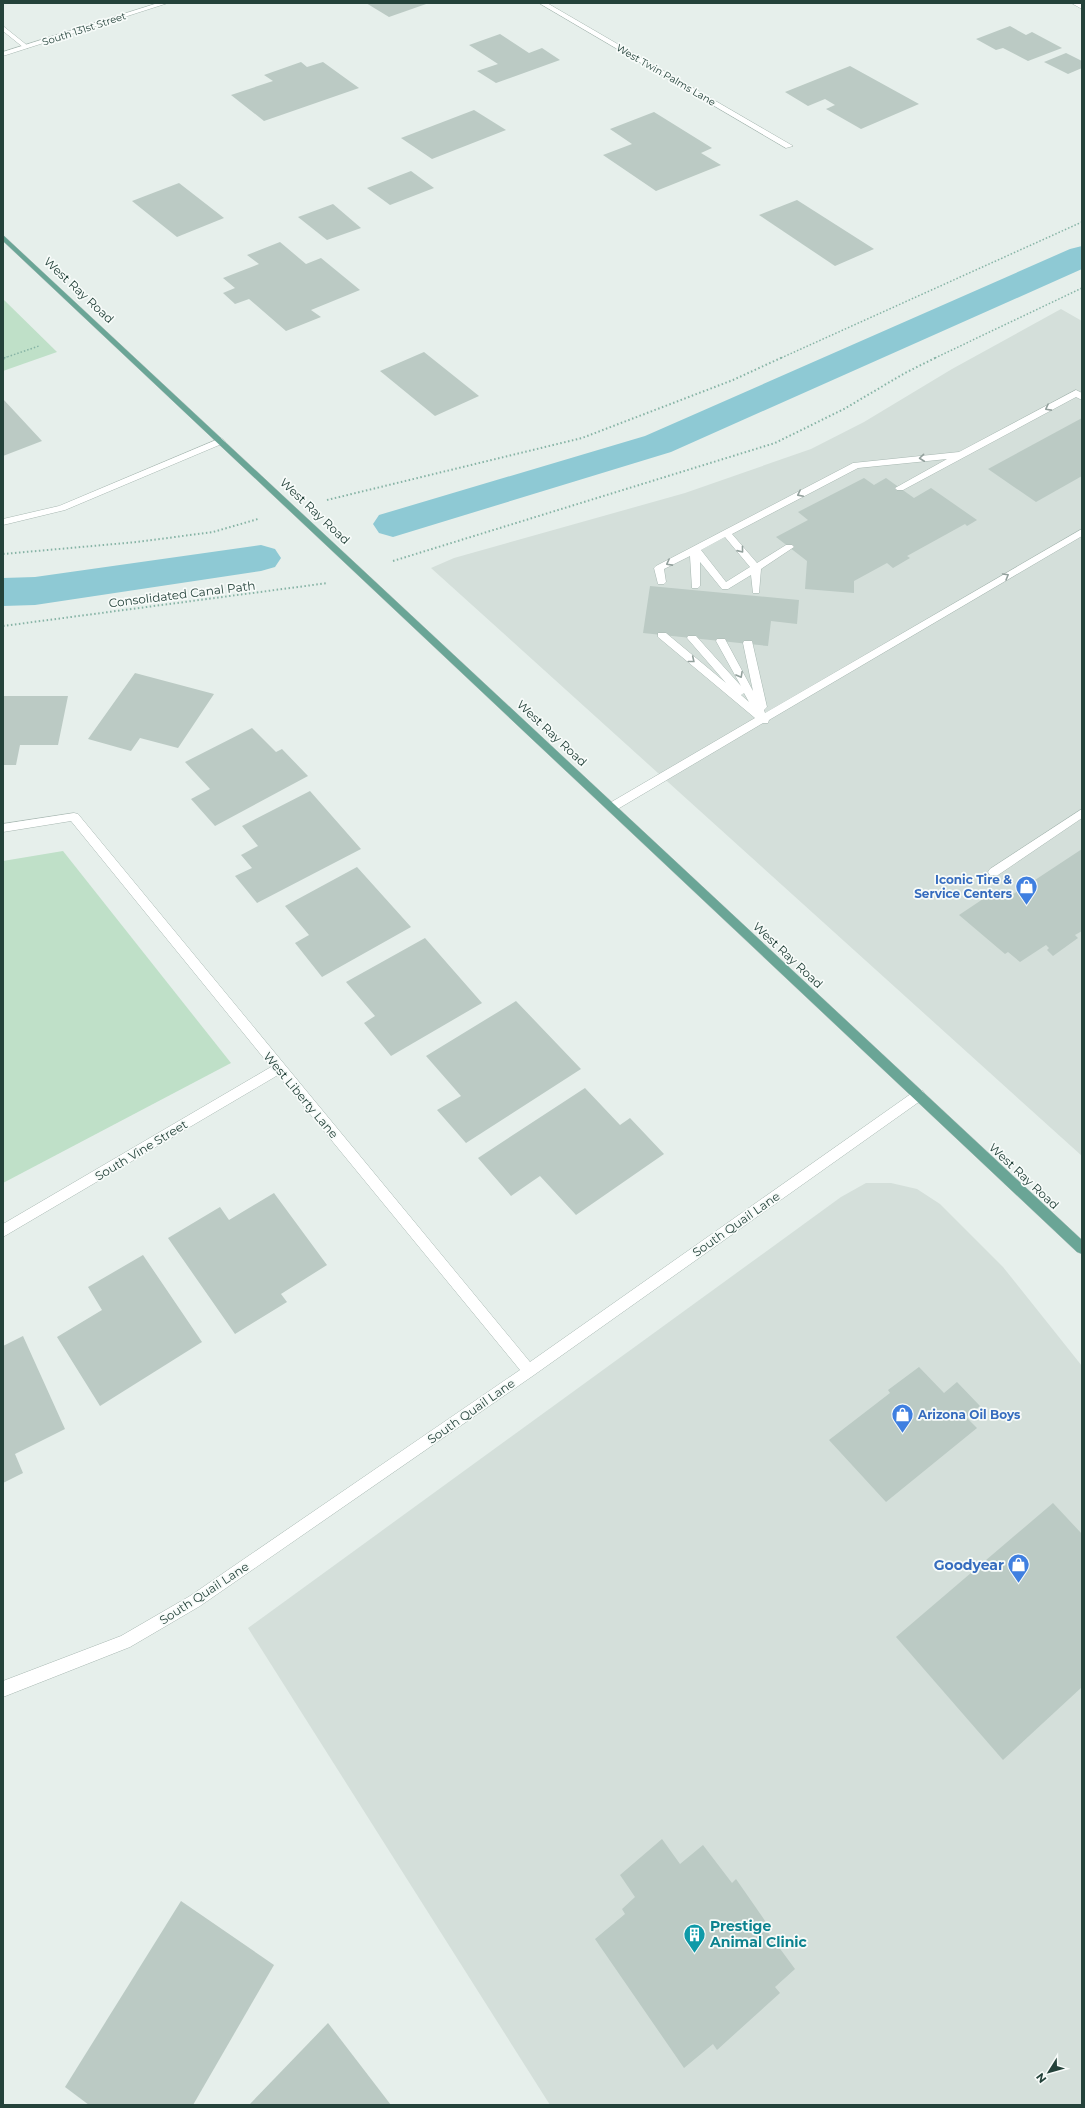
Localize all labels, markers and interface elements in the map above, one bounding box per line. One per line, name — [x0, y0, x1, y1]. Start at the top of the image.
street label: South 131st Street — [41, 9, 127, 49]
street label: West Twin Palms Lane — [614, 41, 718, 109]
street label: West Ray Road — [41, 254, 117, 326]
one-way arrow — [1045, 403, 1052, 411]
one-way arrow — [919, 454, 925, 463]
street label: West Ray Road — [277, 475, 353, 547]
one-way arrow — [796, 489, 804, 497]
one-way arrow — [736, 546, 743, 553]
one-way arrow — [665, 558, 673, 566]
one-way arrow — [1002, 574, 1009, 581]
street label: Consolidated Canal Path — [108, 578, 256, 610]
one-way arrow — [687, 656, 694, 663]
one-way arrow — [735, 671, 742, 678]
street label: West Ray Road — [514, 697, 590, 769]
place label: Iconic Tire & Service Centers — [914, 872, 1013, 901]
shop icon: Iconic Tire & Service Centers — [1014, 873, 1040, 906]
street label: West Ray Road — [750, 919, 826, 991]
street label: West Liberty Lane — [261, 1049, 341, 1141]
street label: South Vine Street — [92, 1116, 190, 1184]
street label: West Ray Road — [986, 1140, 1062, 1212]
street label: South Quail Lane — [689, 1188, 783, 1260]
street label: South Quail Lane — [424, 1375, 518, 1447]
shop icon: Arizona Oil Boys — [890, 1401, 916, 1434]
place label: Arizona Oil Boys — [917, 1407, 1021, 1422]
shop icon: Goodyear — [1006, 1552, 1032, 1585]
place label: Goodyear — [934, 1556, 1004, 1574]
street label: South Quail Lane — [157, 1559, 251, 1627]
place label: Prestige Animal Clinic — [709, 1917, 808, 1951]
building icon: Prestige Animal Clinic — [682, 1921, 708, 1954]
north arrow — [1029, 2052, 1069, 2092]
text: N — [1033, 2070, 1049, 2086]

